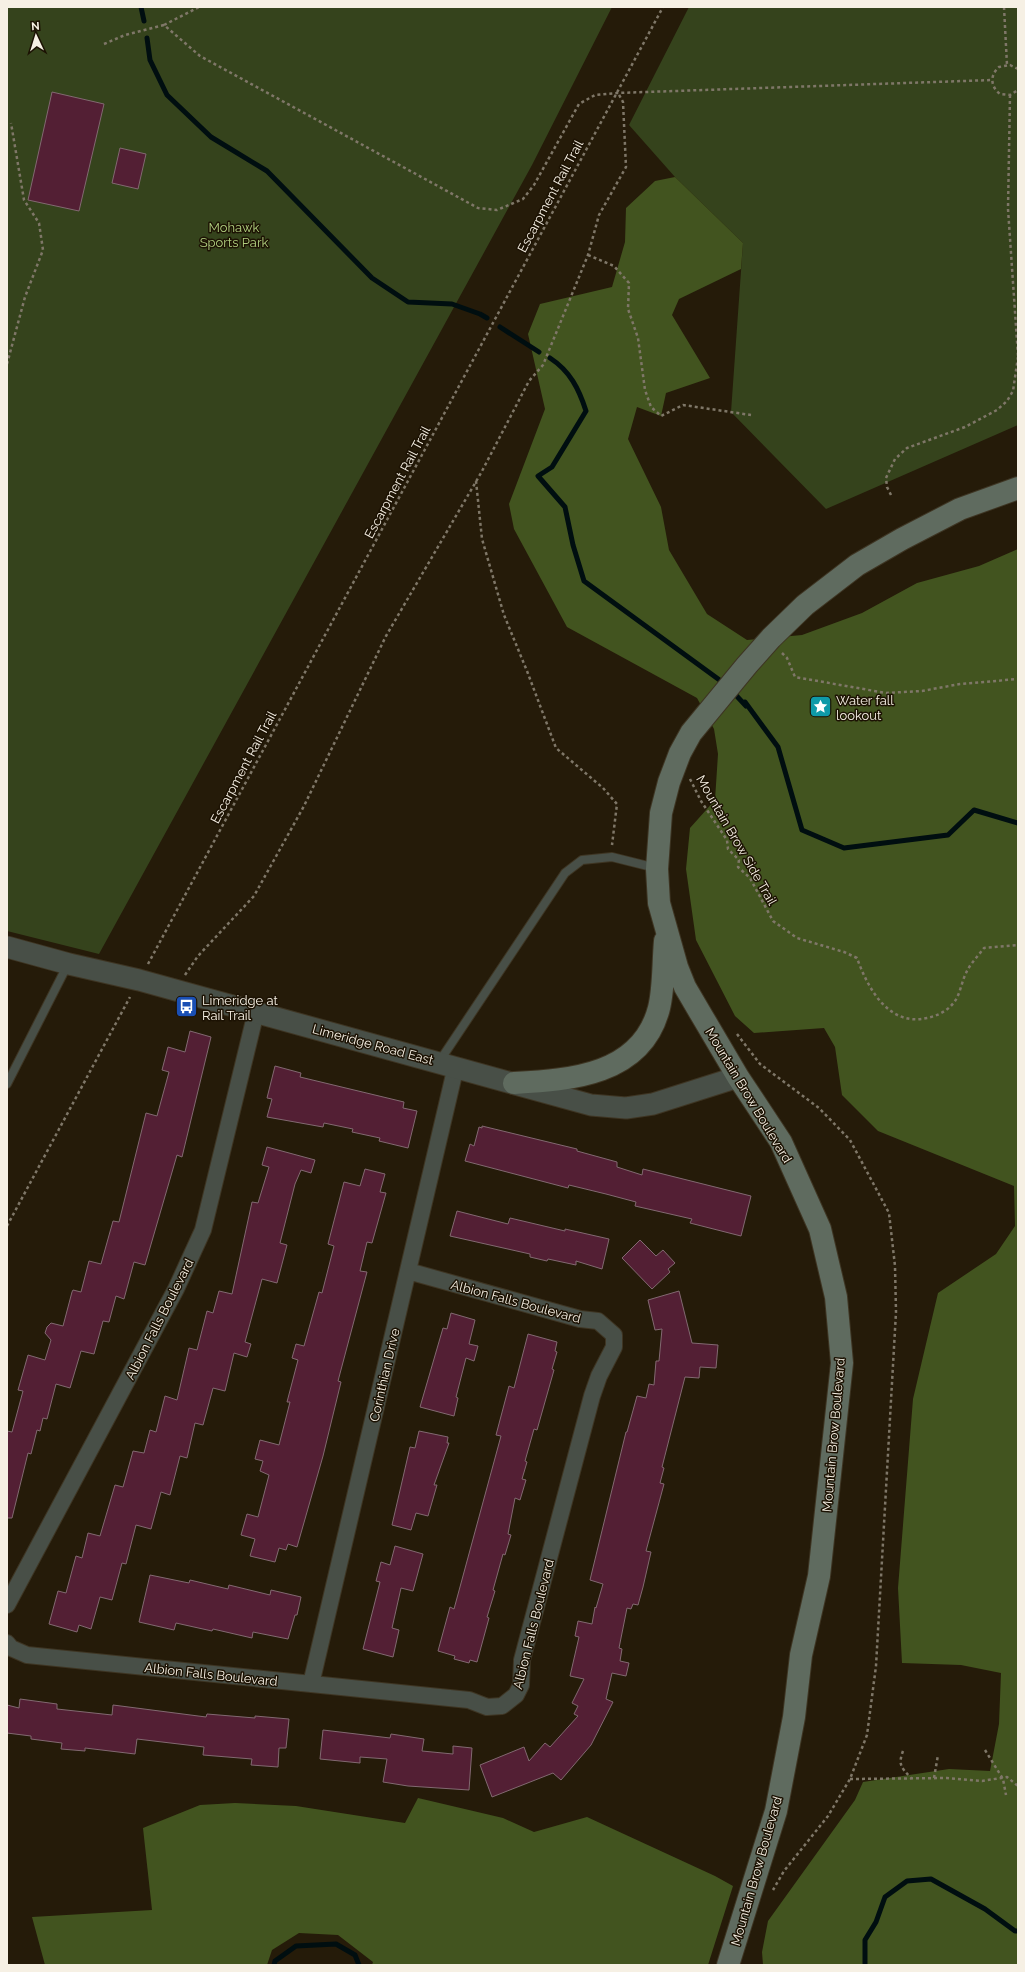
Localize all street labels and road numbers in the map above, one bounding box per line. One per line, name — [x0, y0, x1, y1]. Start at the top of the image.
street label: Escarpment Rail Trail — [515, 137, 587, 255]
street label: Escarpment Rail Trail — [362, 423, 434, 541]
street label: Escarpment Rail Trail — [208, 708, 280, 826]
street label: Mountain Brow Side Trail — [693, 773, 780, 908]
street label: Limeridge Road East — [311, 1021, 436, 1068]
street label: Mountain Brow Boulevard — [702, 1025, 795, 1166]
street label: Albion Falls Boulevard — [122, 1256, 196, 1382]
street label: Albion Falls Boulevard — [449, 1277, 582, 1326]
street label: Corinthian Drive — [366, 1327, 403, 1423]
street label: Mountain Brow Boulevard — [819, 1357, 848, 1513]
street label: Albion Falls Boulevard — [510, 1557, 557, 1691]
street label: Albion Falls Boulevard — [144, 1660, 278, 1689]
street label: Mountain Brow Boulevard — [728, 1795, 785, 1948]

